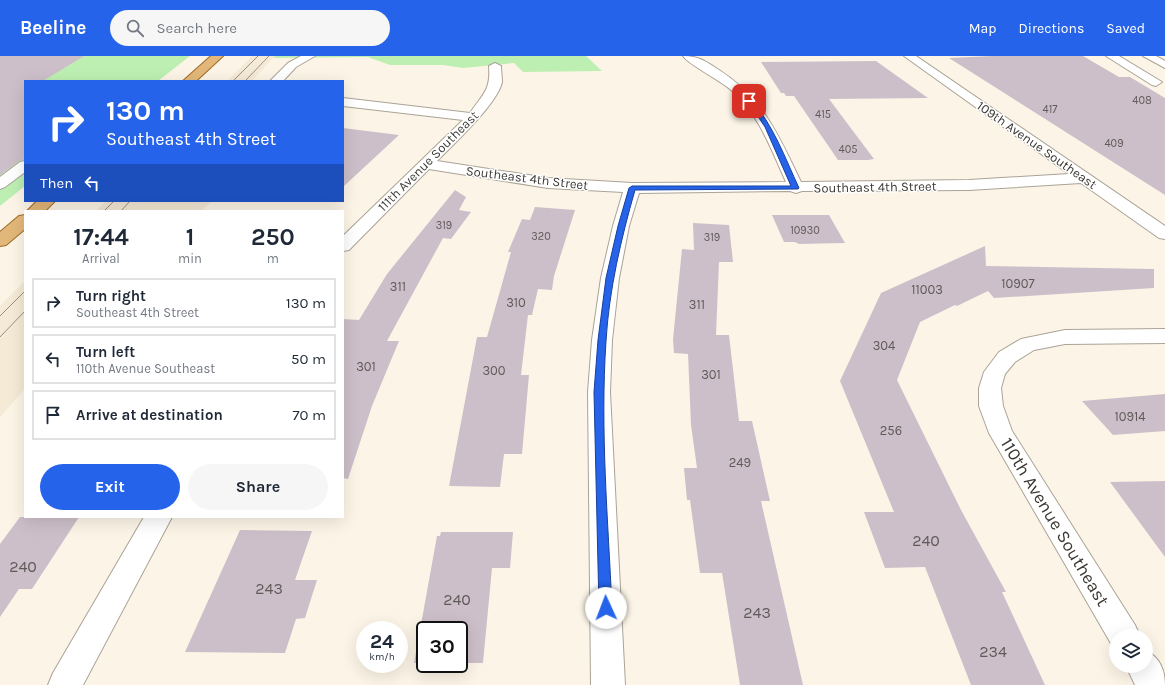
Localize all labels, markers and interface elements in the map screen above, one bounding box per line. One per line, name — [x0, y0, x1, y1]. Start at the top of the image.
search box — [110, 10, 390, 46]
text: Beeline — [20, 17, 86, 39]
icon: search — [124, 17, 146, 39]
text: Search here — [156, 19, 237, 37]
text: Map — [969, 20, 997, 37]
text: Directions — [1019, 20, 1084, 37]
text: Saved — [1106, 20, 1145, 37]
pin — [732, 84, 766, 118]
icon: arrive — [738, 90, 760, 112]
text: 130 m — [106, 94, 185, 127]
house number: 408 — [1132, 94, 1152, 107]
icon: right — [40, 96, 92, 148]
street label: 109th Avenue Southeast — [974, 98, 1100, 192]
house number: 417 — [1043, 103, 1057, 116]
street label: 111th Avenue Southeast — [375, 108, 481, 214]
house number: 415 — [815, 108, 831, 121]
text: Southeast 4th Street — [106, 128, 276, 150]
house number: 409 — [1104, 137, 1124, 150]
house number: 405 — [839, 143, 857, 156]
street label: Southeast 4th Street — [465, 163, 589, 193]
icon: left — [81, 172, 103, 194]
text: Then — [40, 174, 73, 192]
street label: Southeast 4th Street — [813, 178, 937, 196]
house number: 319 — [436, 219, 452, 232]
text: 17:44 — [73, 223, 129, 251]
text: 1 — [186, 223, 194, 251]
text: 250 — [251, 223, 295, 251]
house number: 10930 — [790, 224, 820, 237]
house number: 320 — [531, 230, 551, 243]
house number: 319 — [704, 231, 720, 244]
text: Arrival — [82, 251, 120, 266]
text: min — [178, 251, 202, 266]
text: m — [267, 251, 279, 266]
house number: 10907 — [1001, 276, 1035, 291]
house number: 311 — [390, 279, 406, 294]
house number: 11003 — [911, 282, 943, 297]
text: Turn right — [76, 287, 146, 305]
icon: right — [42, 292, 64, 314]
text: 130 m — [286, 294, 326, 312]
house number: 310 — [506, 295, 526, 310]
house number: 311 — [689, 297, 705, 312]
text: Southeast 4th Street — [76, 305, 199, 320]
house number: 304 — [873, 338, 895, 353]
text: Turn left — [76, 343, 135, 361]
icon: left — [42, 348, 64, 370]
text: 50 m — [291, 350, 326, 368]
house number: 301 — [356, 359, 376, 374]
text: 110th Avenue Southeast — [76, 361, 215, 376]
house number: 300 — [482, 363, 506, 378]
house number: 301 — [701, 367, 721, 382]
icon: arrive — [42, 404, 64, 426]
text: Arrive at destination — [76, 406, 223, 424]
text: 70 m — [292, 406, 326, 424]
house number: 10914 — [1114, 409, 1146, 424]
house number: 256 — [880, 423, 902, 438]
street label: 110th Avenue Southeast — [996, 434, 1114, 610]
house number: 249 — [729, 455, 751, 470]
button: Exit — [40, 464, 180, 510]
button: Share — [188, 464, 328, 510]
house number: 240 — [912, 531, 940, 550]
house number: 240 — [9, 557, 37, 576]
house number: 243 — [255, 579, 283, 598]
position arrow — [585, 587, 627, 629]
house number: 240 — [443, 590, 471, 609]
house number: 243 — [743, 603, 771, 622]
speed limit sign: 30 — [416, 621, 468, 673]
map controls — [1109, 629, 1153, 673]
button: layers — [1109, 629, 1153, 673]
text: 24 — [370, 630, 394, 653]
house number: 234 — [979, 642, 1007, 661]
text: km/h — [369, 651, 395, 663]

